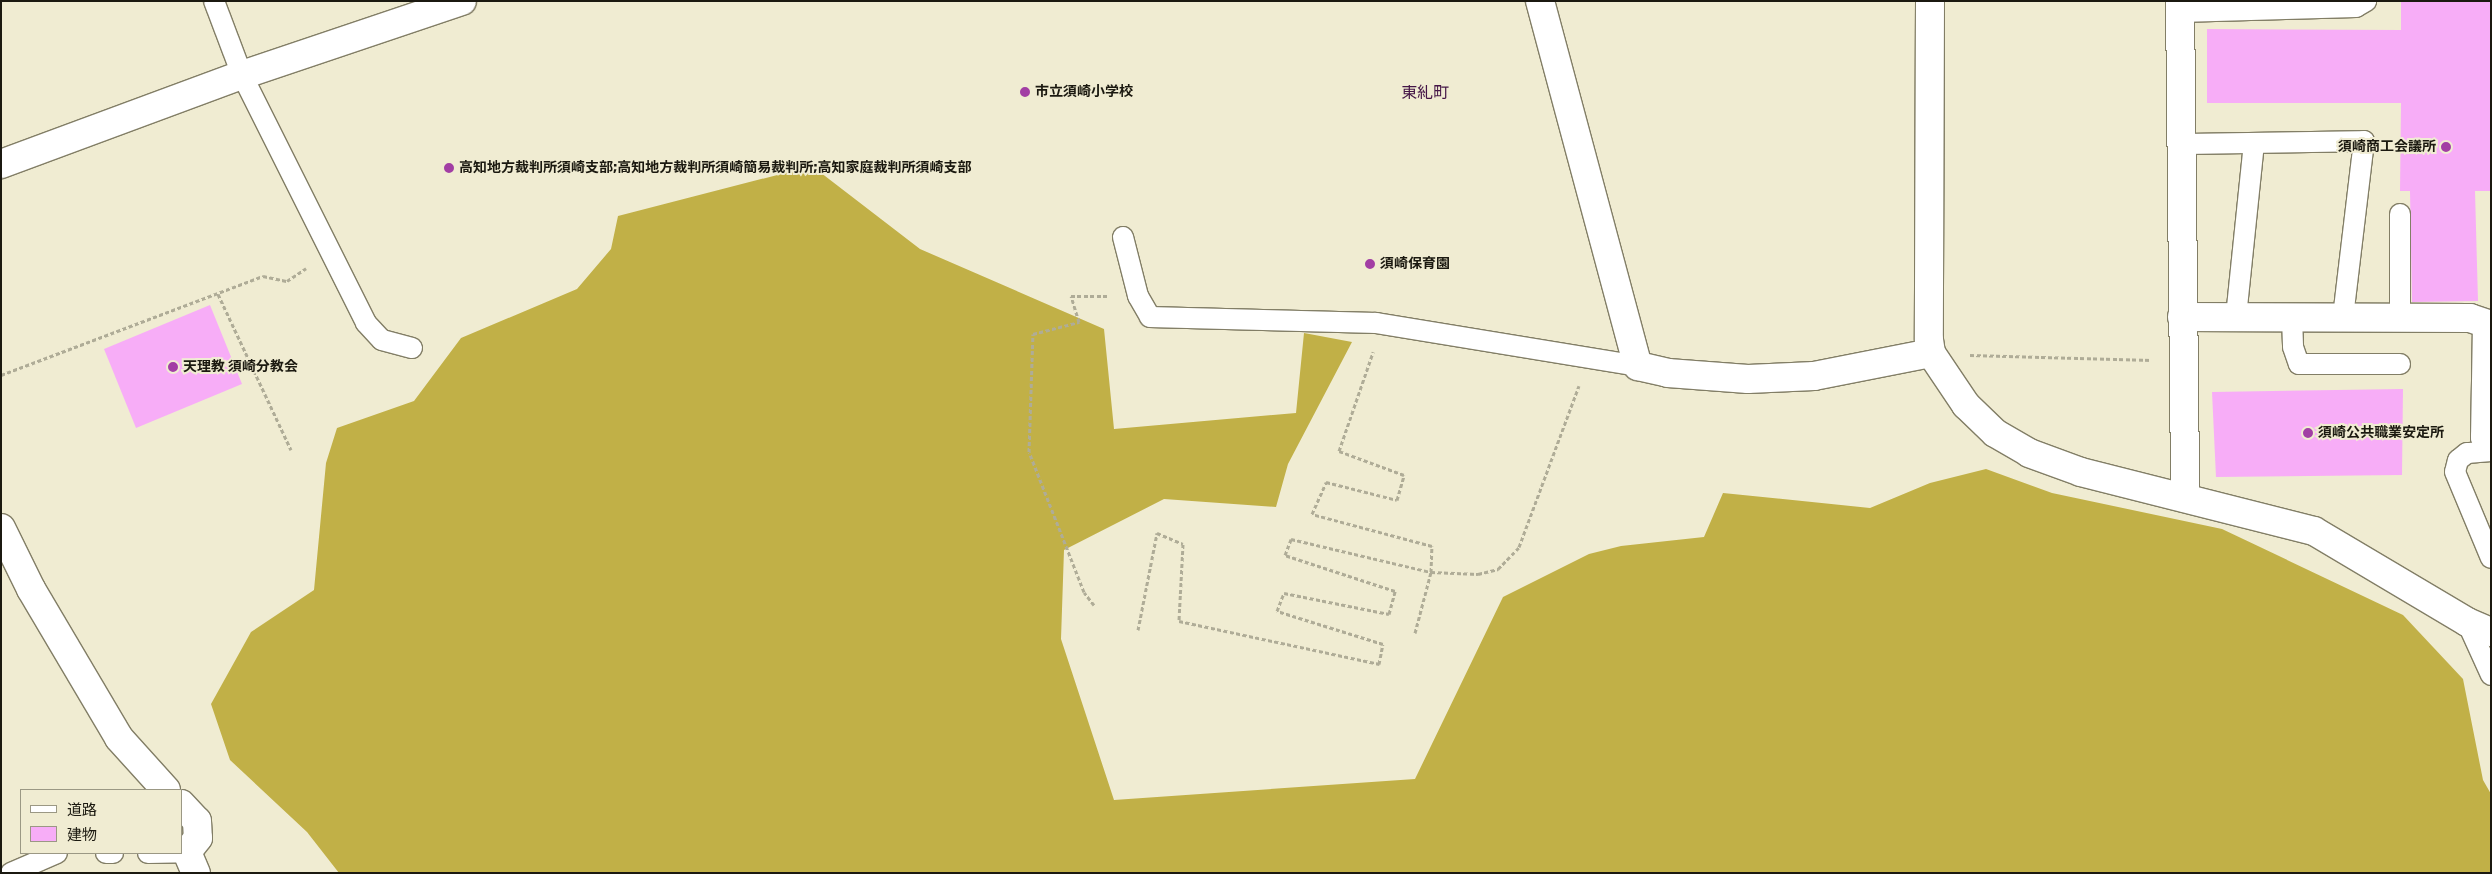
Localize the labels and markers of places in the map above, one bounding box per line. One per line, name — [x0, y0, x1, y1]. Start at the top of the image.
place label: 市立須崎小学校 — [1035, 84, 1133, 100]
marker: 市立須崎小学校 — [1019, 86, 1031, 98]
place label: 須崎商工会議所 — [2338, 139, 2436, 155]
marker: 須崎商工会議所 — [2440, 141, 2452, 153]
place label: 高知地方裁判所須崎支部;高知地方裁判所須崎簡易裁判所;高知家庭裁判所須崎支部 — [459, 160, 971, 176]
marker: 高知地方裁判所須崎支部;高知地方裁判所須崎簡易裁判所;高知家庭裁判所須崎支部 — [443, 162, 455, 174]
place label: 須崎保育園 — [1380, 256, 1450, 272]
marker: 須崎保育園 — [1364, 258, 1376, 270]
place label: 天理教 須崎分教会 — [183, 359, 298, 375]
marker: 天理教 須崎分教会 — [167, 361, 179, 373]
place label: 須崎公共職業安定所 — [2318, 425, 2444, 441]
marker: 須崎公共職業安定所 — [2302, 427, 2314, 439]

